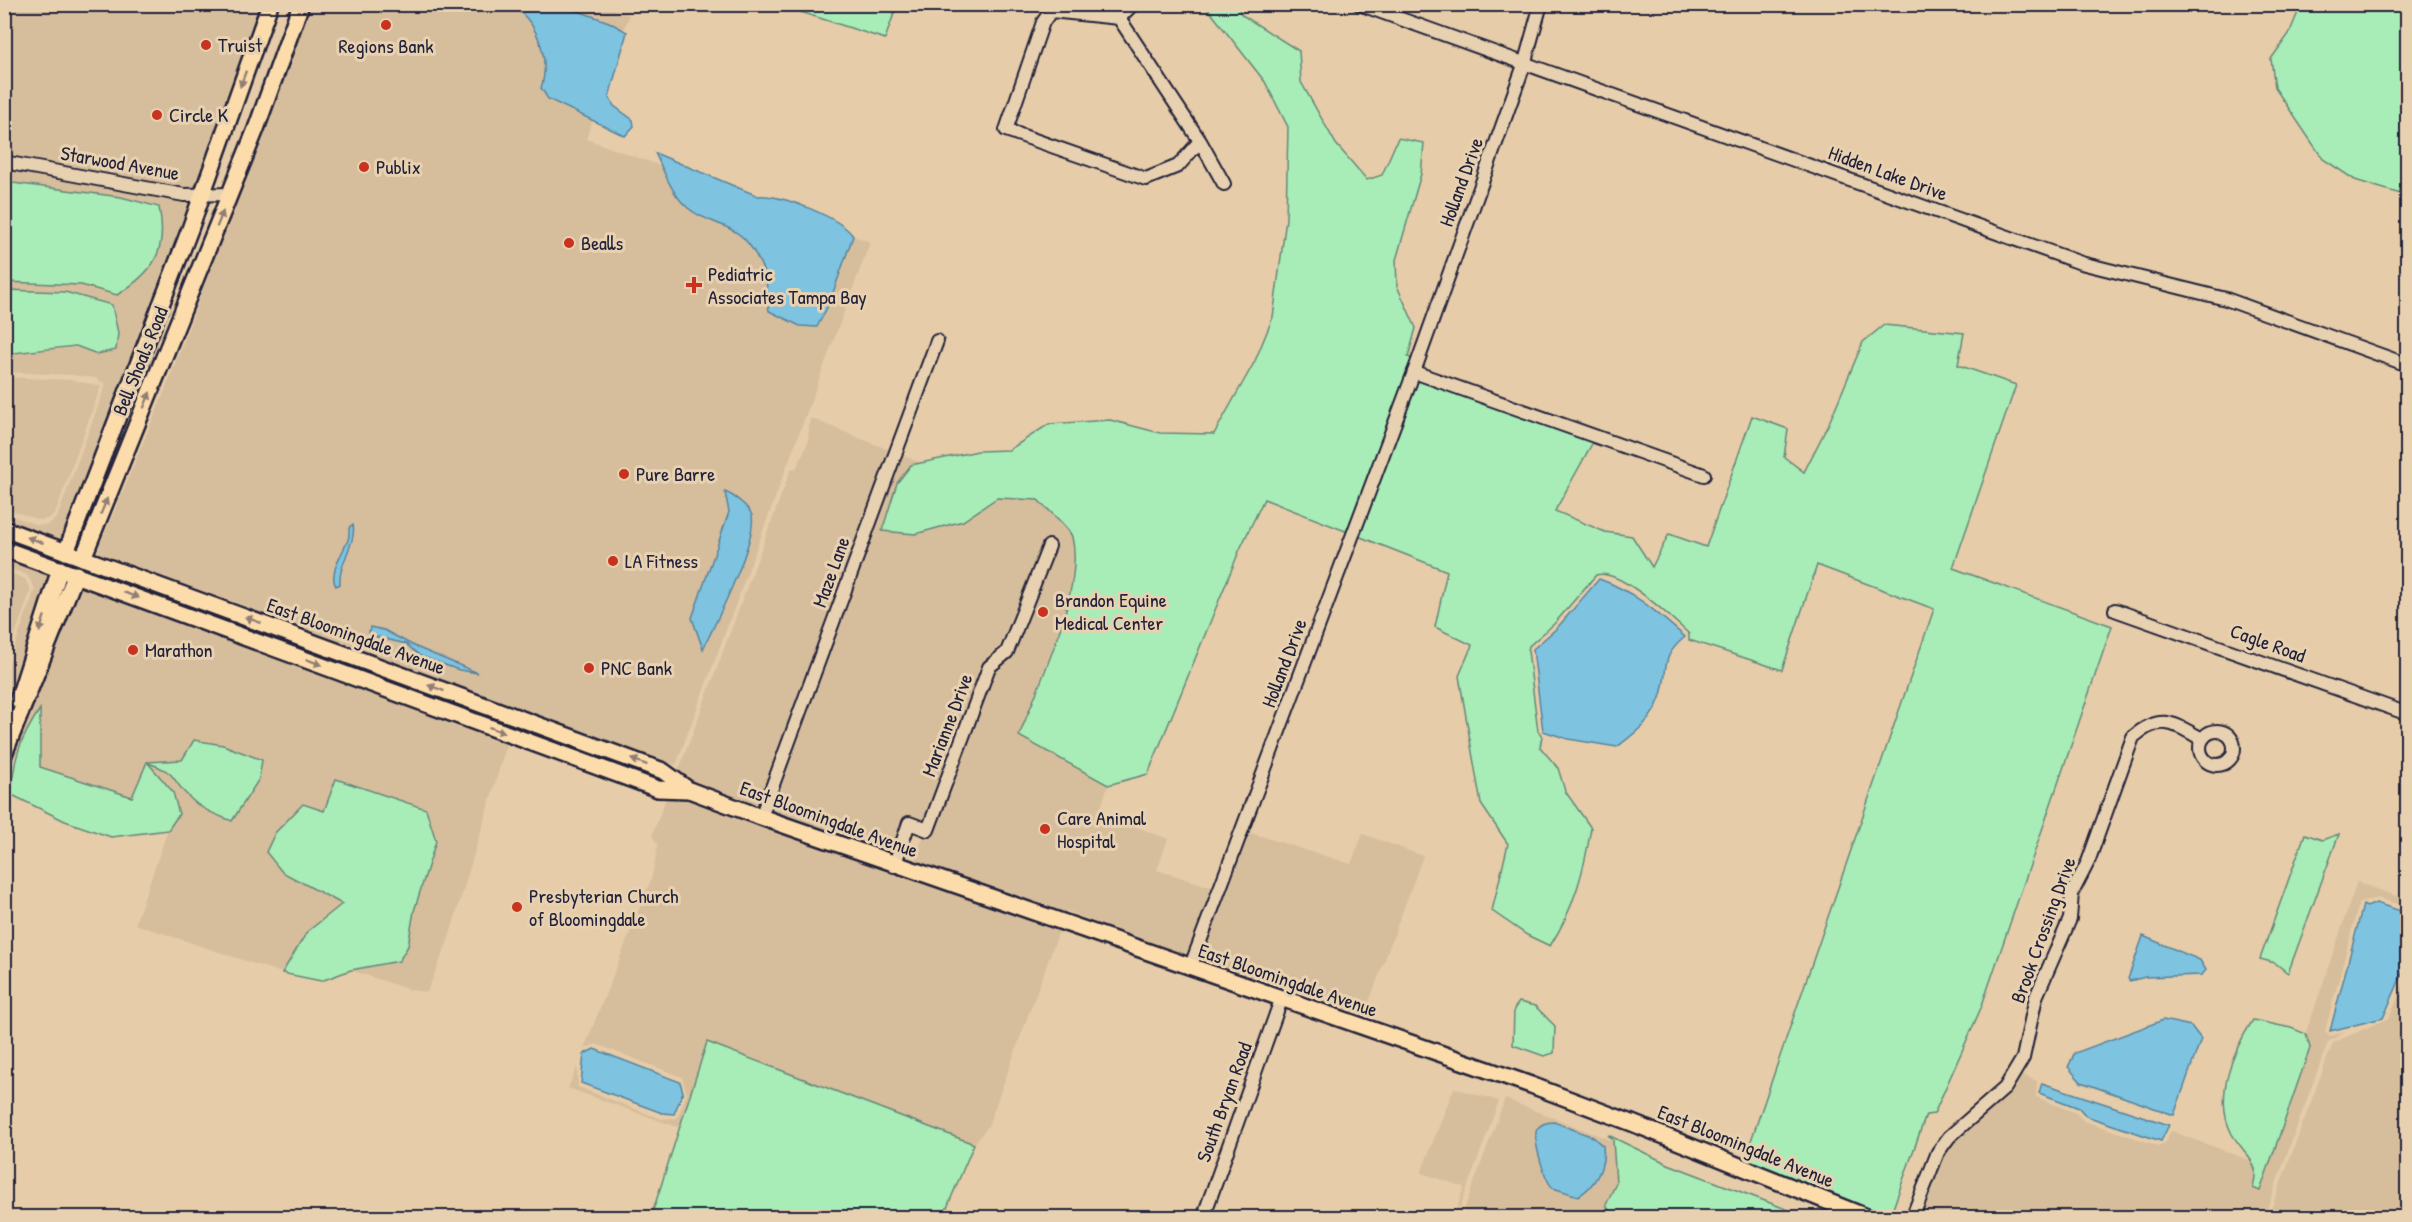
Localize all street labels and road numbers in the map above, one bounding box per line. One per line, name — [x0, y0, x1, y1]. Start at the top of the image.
street label: Holland Drive — [1432, 134, 1489, 230]
street label: Hidden Lake Drive — [1825, 138, 1951, 207]
street label: Starwood Avenue — [59, 139, 182, 186]
street label: Bell Shoals Road — [105, 302, 174, 419]
street label: Maze Lane — [805, 533, 856, 611]
street label: East Bloomingdale Avenue — [263, 591, 449, 680]
street label: Holland Drive — [1254, 615, 1313, 711]
street label: Cagle Road — [2227, 616, 2310, 669]
street label: Marianne Drive — [915, 670, 979, 780]
street label: East Bloomingdale Avenue — [736, 774, 922, 863]
street label: Brook Crossing Drive — [2004, 853, 2082, 1007]
street label: East Bloomingdale Avenue — [1195, 936, 1381, 1023]
street label: South Bryan Road — [1189, 1038, 1258, 1166]
street label: East Bloomingdale Avenue — [1654, 1098, 1838, 1193]

